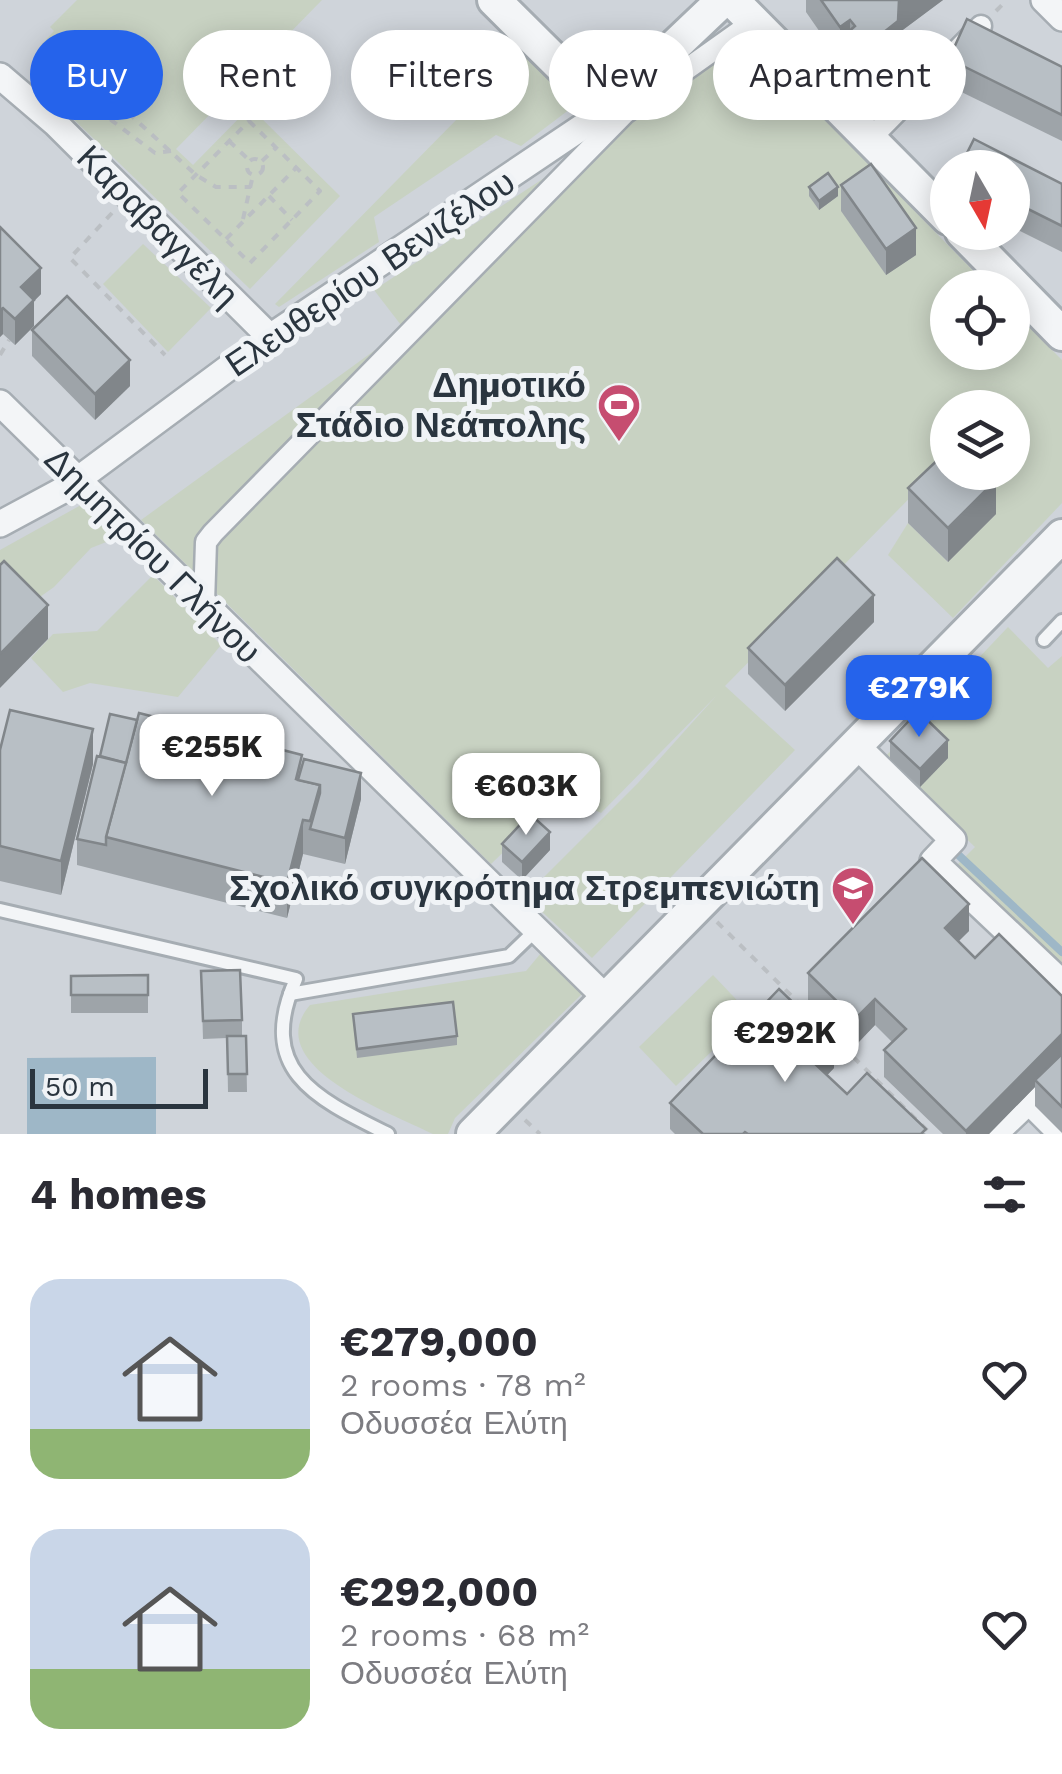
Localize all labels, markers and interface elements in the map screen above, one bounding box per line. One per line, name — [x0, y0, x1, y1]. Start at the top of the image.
chip: Buy — [30, 30, 163, 120]
chip: Rent — [183, 30, 331, 120]
chip: Filters — [351, 30, 529, 120]
chip: New — [549, 30, 693, 120]
chip: Apartment — [713, 30, 966, 120]
street label: Καραβαγγέλη — [68, 136, 248, 316]
north arrow — [930, 150, 1030, 250]
map controls — [930, 150, 1030, 490]
street label: Ελευθερίου Βενιζέλου — [217, 161, 523, 385]
button: locate — [930, 270, 1030, 370]
place label: Δημοτικό Στάδιο Νεάπολης — [296, 364, 586, 446]
sports icon: Δημοτικό Στάδιο Νεάπολης — [596, 382, 642, 443]
button: layers — [930, 390, 1030, 490]
street label: Δημητρίου Γλήνου — [36, 438, 270, 672]
pin: €279K — [849, 655, 989, 740]
text: €279K — [868, 668, 970, 706]
pin: €255K — [142, 714, 282, 799]
text: €255K — [161, 727, 263, 765]
pin: €603K — [456, 753, 596, 838]
text: €603K — [474, 766, 578, 804]
school or university icon: Σχολικό συγκρότημα Στρεμπενιώτη — [830, 865, 876, 926]
place label: Σχολικό συγκρότημα Στρεμπενιώτη — [229, 867, 820, 909]
pin: €292K — [715, 1000, 855, 1085]
text: €292K — [734, 1013, 836, 1051]
scale bar — [30, 1064, 208, 1108]
text: 50 m — [45, 1070, 115, 1103]
icon: filters — [977, 1167, 1032, 1222]
text: 4 homes — [30, 1170, 207, 1219]
text: €279,000 — [340, 1317, 538, 1366]
icon: home — [110, 1319, 230, 1439]
icon: heart — [977, 1352, 1032, 1407]
text: 2 rooms · 78 m² — [340, 1366, 586, 1404]
text: Οδυσσέα Ελύτη — [340, 1404, 568, 1442]
text: €292,000 — [340, 1567, 538, 1616]
icon: home — [110, 1569, 230, 1689]
icon: heart — [977, 1602, 1032, 1657]
text: 2 rooms · 68 m² — [340, 1616, 589, 1654]
text: Οδυσσέα Ελύτη — [340, 1654, 568, 1692]

